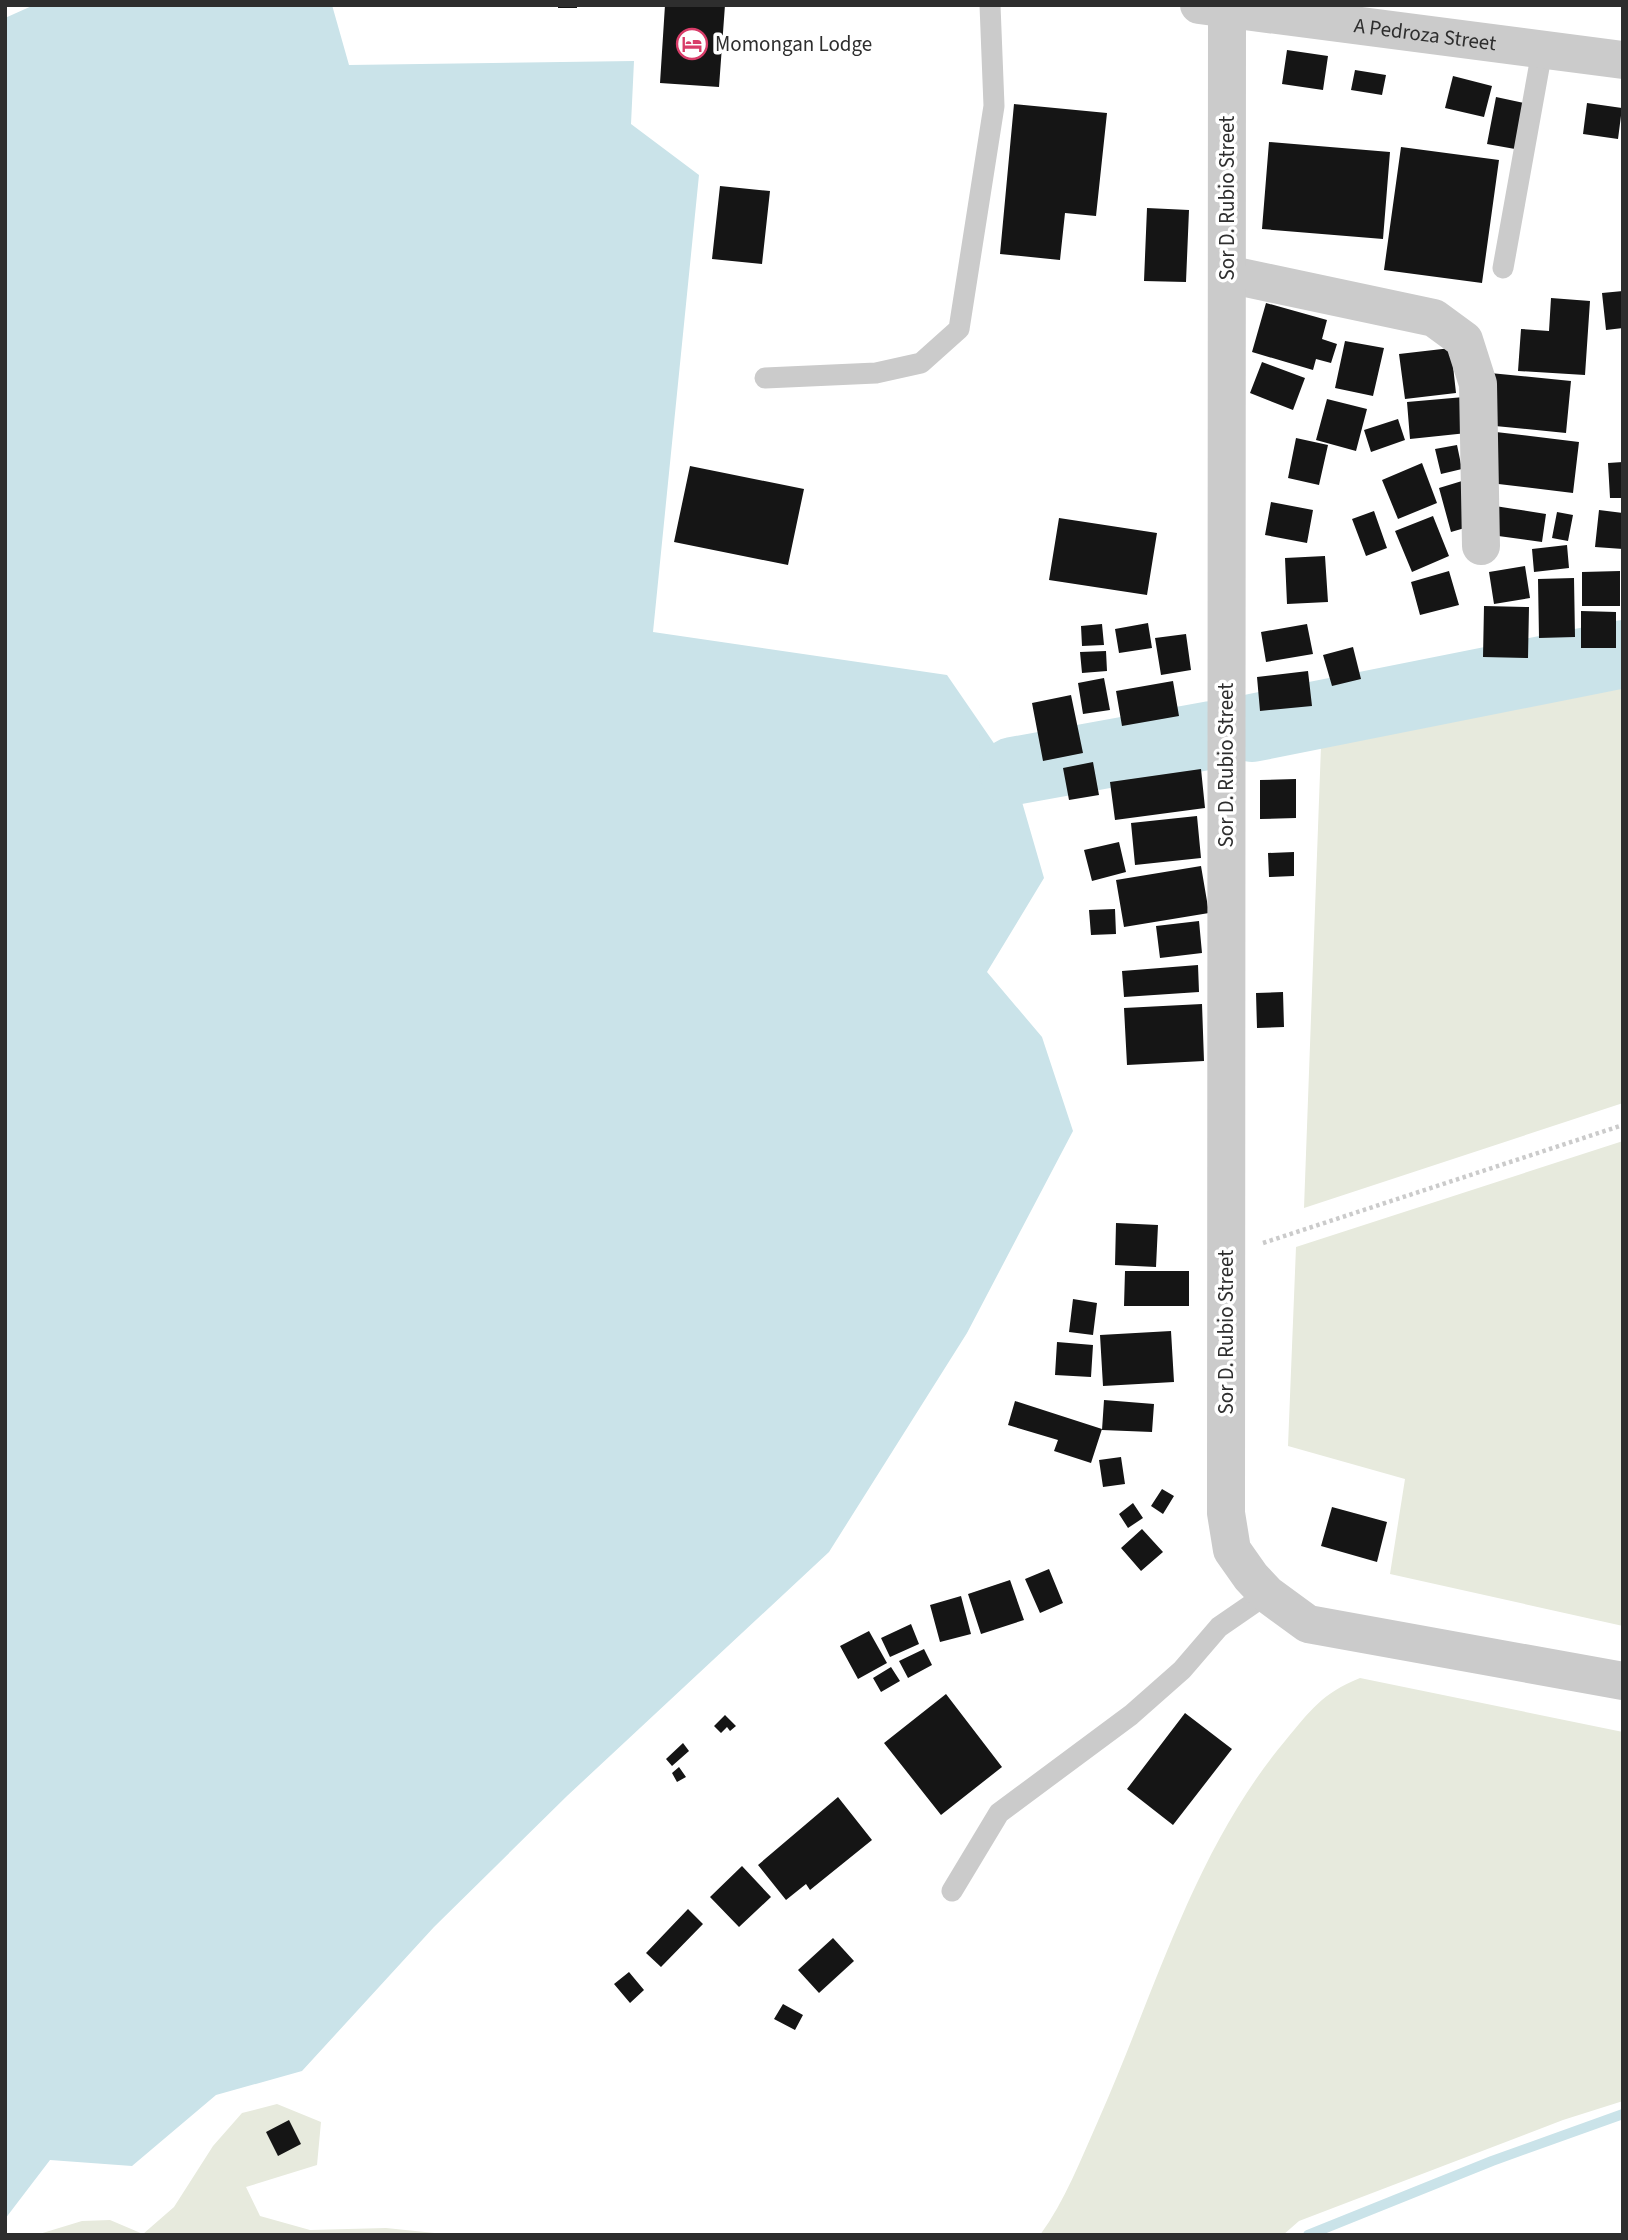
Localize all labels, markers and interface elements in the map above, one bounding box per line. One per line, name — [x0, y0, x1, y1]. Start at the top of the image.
street label: A Pedroza Street — [1352, 10, 1498, 58]
hotel icon: Momongan Lodge — [675, 27, 709, 61]
place label: Momongan Lodge — [715, 29, 872, 59]
street label: Sor D. Rubio Street — [1212, 116, 1242, 280]
street label: Sor D. Rubio Street — [1211, 683, 1241, 847]
street label: Sor D. Rubio Street — [1211, 1250, 1241, 1414]

